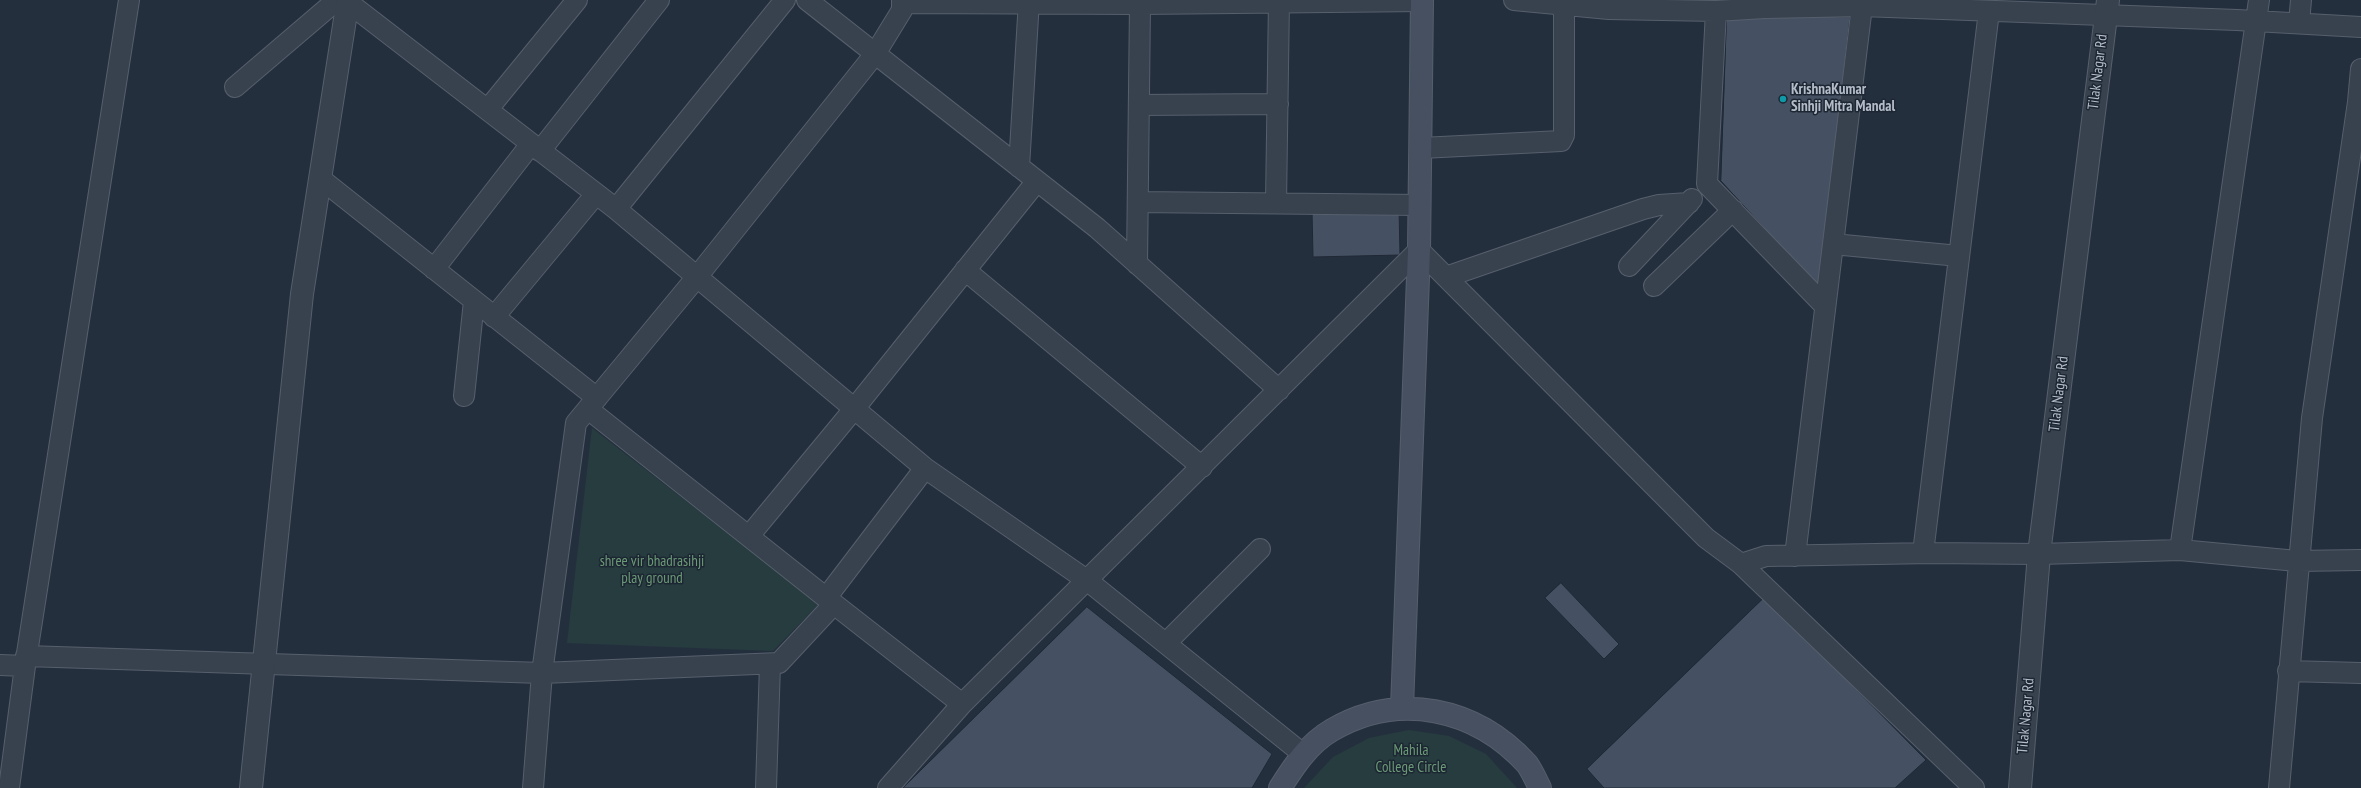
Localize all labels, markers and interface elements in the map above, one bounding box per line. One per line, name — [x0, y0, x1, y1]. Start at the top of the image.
street label: Tilak Nagar Rd — [2084, 33, 2112, 111]
place label: KrishnaKumar Sinhji Mitra Mandal — [1791, 81, 1895, 116]
marker: KrishnaKumar Sinhji Mitra Mandal — [1778, 94, 1788, 104]
street label: Tilak Nagar Rd — [2045, 355, 2073, 433]
park label: shree vir bhadrasihji play ground — [600, 553, 704, 588]
street label: Tilak Nagar Rd — [2014, 677, 2038, 755]
park label: Mahila College Circle — [1375, 742, 1447, 777]

